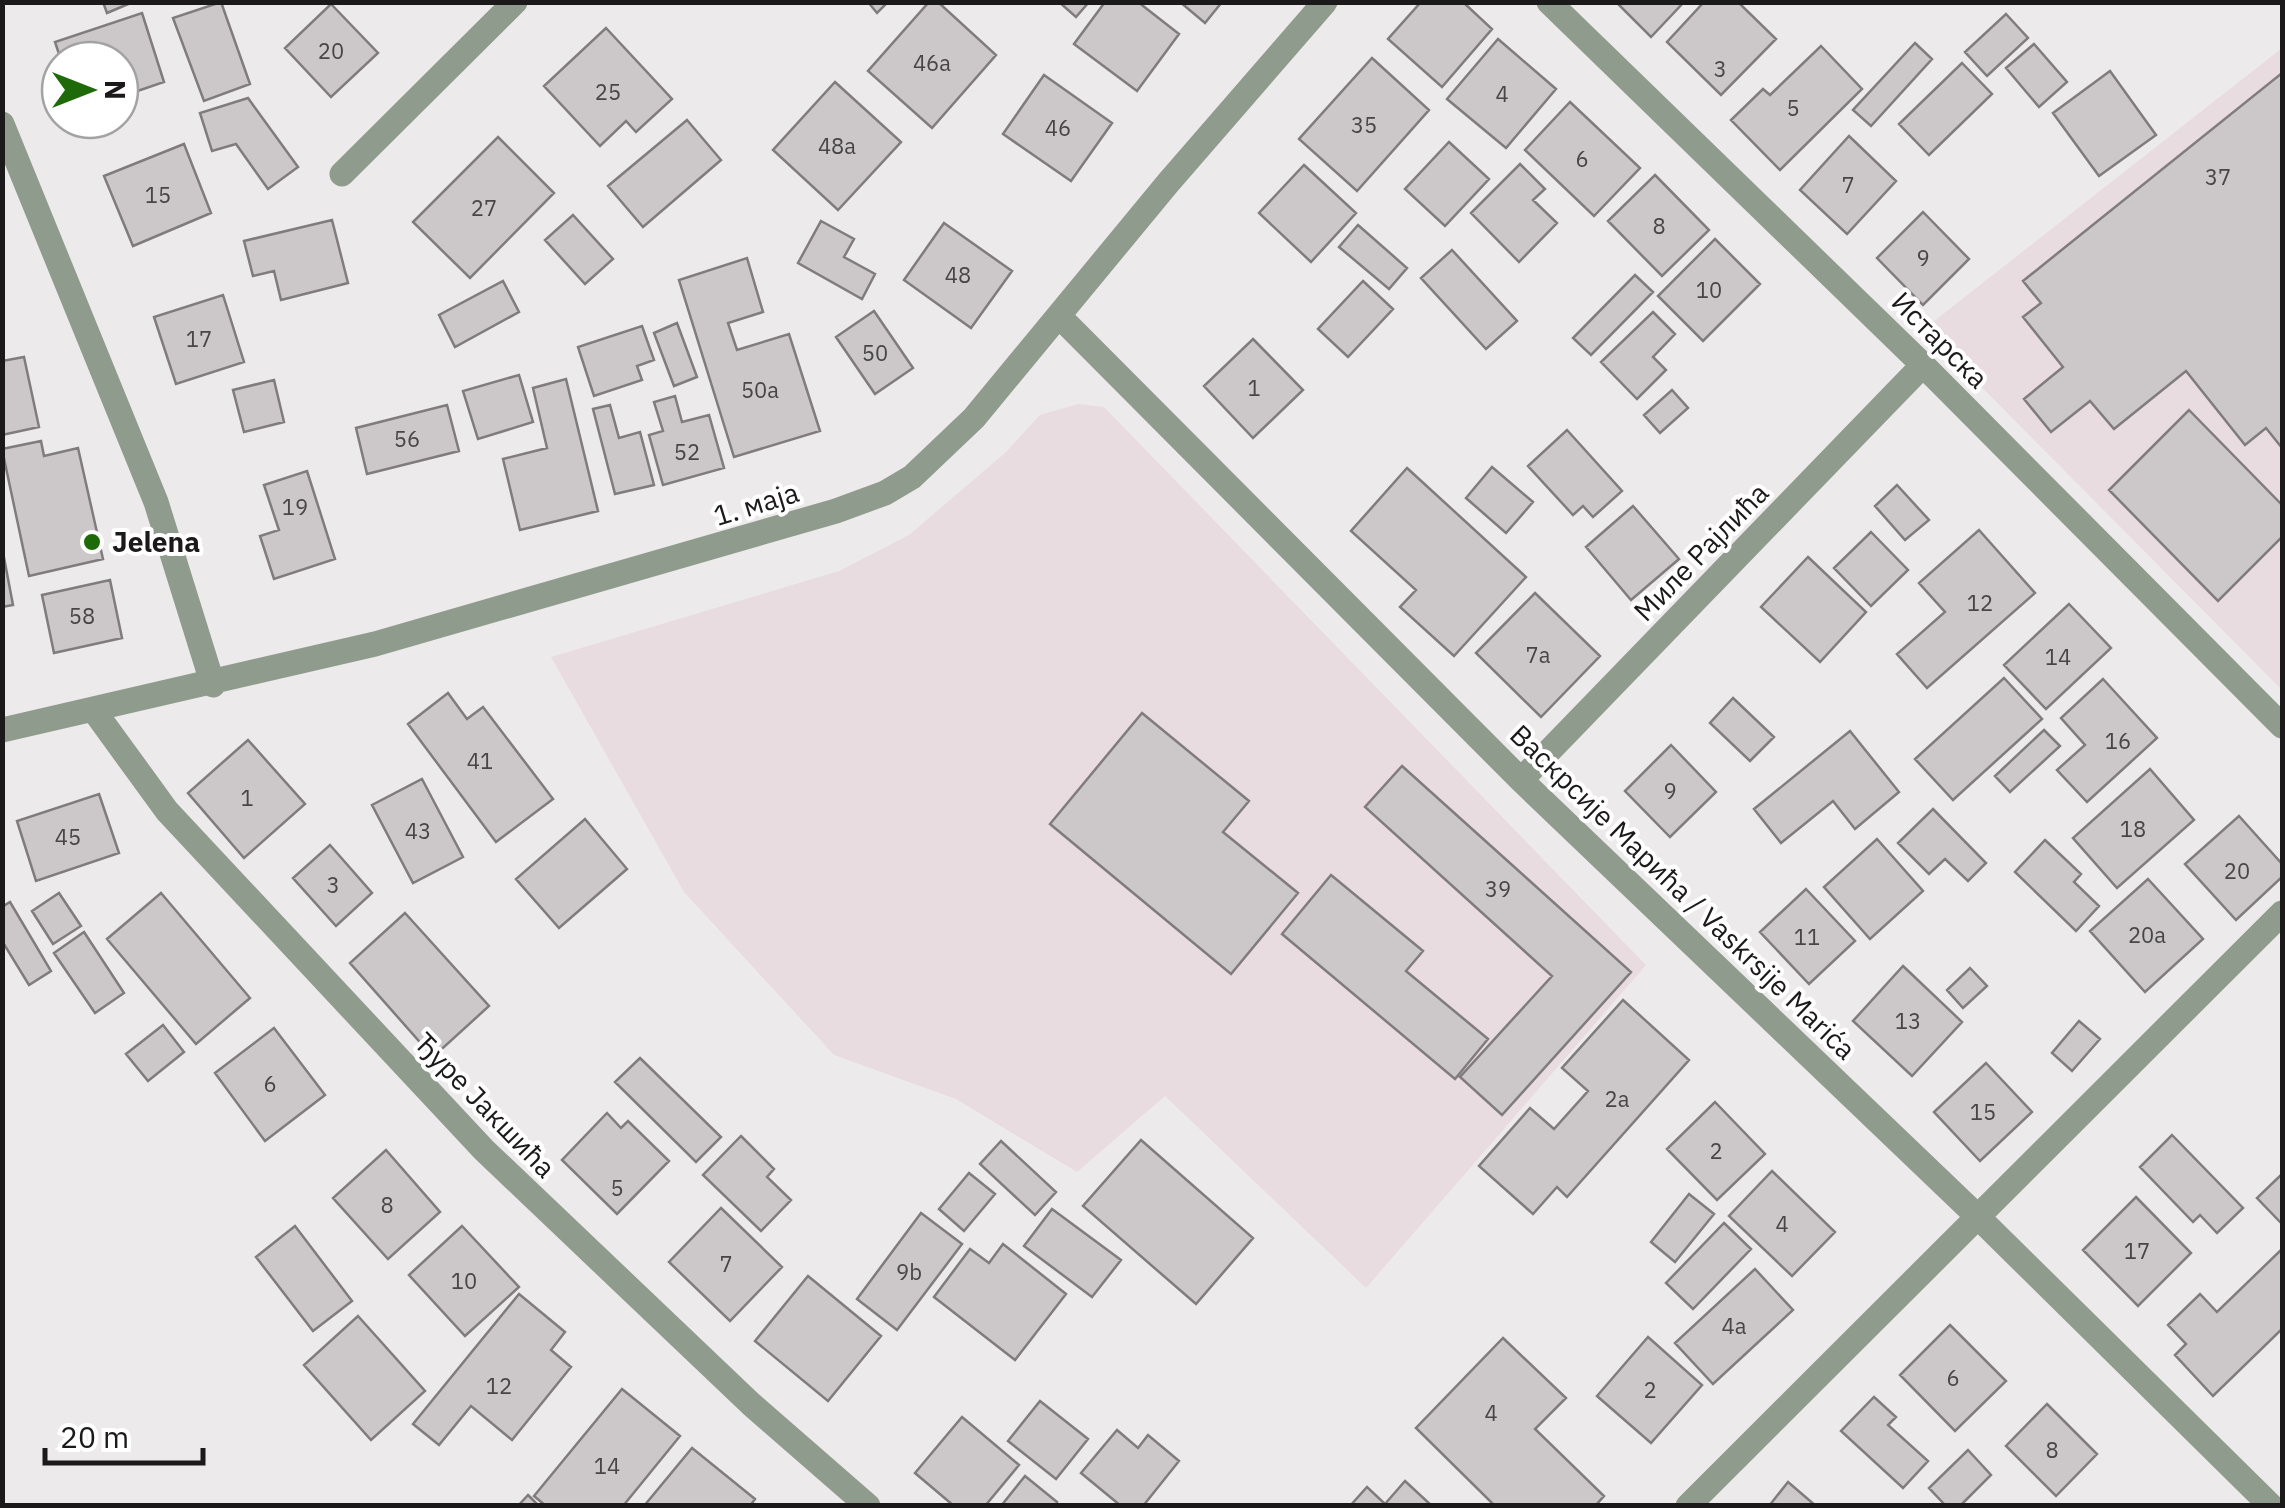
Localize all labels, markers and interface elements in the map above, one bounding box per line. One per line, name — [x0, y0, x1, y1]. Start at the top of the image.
house number: 20 — [318, 36, 344, 65]
north arrow — [40, 40, 140, 140]
house number: 46a — [913, 48, 951, 77]
house number: 3 — [1713, 54, 1727, 83]
house number: 25 — [595, 77, 621, 106]
house number: 4 — [1495, 79, 1509, 108]
text: N — [97, 80, 134, 100]
house number: 5 — [1786, 93, 1800, 122]
house number: 35 — [1351, 110, 1377, 139]
house number: 46 — [1045, 113, 1071, 142]
house number: 48a — [818, 131, 856, 160]
house number: 6 — [1575, 144, 1589, 173]
house number: 37 — [2205, 162, 2231, 191]
house number: 7 — [1841, 170, 1855, 199]
house number: 15 — [145, 180, 171, 209]
house number: 27 — [471, 193, 497, 222]
house number: 8 — [1652, 211, 1666, 240]
house number: 9 — [1916, 243, 1930, 272]
house number: 48 — [945, 260, 971, 289]
house number: 10 — [1696, 275, 1722, 304]
street label: Истарска — [1884, 283, 1997, 396]
house number: 17 — [186, 324, 212, 353]
house number: 50 — [862, 338, 888, 367]
house number: 1 — [1247, 373, 1261, 402]
house number: 50a — [741, 375, 779, 404]
house number: 56 — [394, 424, 420, 453]
house number: 52 — [674, 437, 700, 466]
street label: 1. маја — [709, 473, 803, 534]
street label: Миле Рајлића — [1625, 474, 1776, 629]
house number: 19 — [282, 492, 308, 521]
place label: Jelena — [112, 523, 200, 560]
marker: Jelena — [81, 531, 103, 553]
house number: 12 — [1967, 588, 1993, 617]
house number: 58 — [69, 601, 95, 630]
house number: 7a — [1526, 640, 1551, 669]
house number: 14 — [2045, 642, 2071, 671]
street label: Васкрсије Марића / Vaskrsije Marića — [1502, 716, 1864, 1067]
house number: 16 — [2105, 726, 2131, 755]
house number: 41 — [467, 746, 493, 775]
house number: 9 — [1663, 776, 1677, 805]
house number: 1 — [240, 783, 254, 812]
house number: 18 — [2120, 814, 2146, 843]
house number: 43 — [405, 816, 431, 845]
house number: 45 — [55, 822, 81, 851]
house number: 20 — [2224, 856, 2250, 885]
house number: 3 — [326, 870, 340, 899]
house number: 39 — [1485, 874, 1511, 903]
house number: 20a — [2128, 920, 2166, 949]
house number: 11 — [1794, 922, 1820, 951]
house number: 13 — [1895, 1006, 1921, 1035]
street label: Ђуре Јакшића — [407, 1024, 564, 1185]
house number: 6 — [263, 1069, 277, 1098]
house number: 2a — [1605, 1084, 1630, 1113]
house number: 15 — [1970, 1097, 1996, 1126]
house number: 2 — [1709, 1136, 1723, 1165]
house number: 5 — [610, 1173, 624, 1202]
house number: 8 — [380, 1190, 394, 1219]
house number: 4 — [1775, 1209, 1789, 1238]
house number: 17 — [2124, 1236, 2150, 1265]
house number: 7 — [719, 1249, 733, 1278]
house number: 9b — [896, 1257, 922, 1286]
house number: 10 — [451, 1266, 477, 1295]
house number: 4a — [1722, 1311, 1747, 1340]
house number: 6 — [1946, 1363, 1960, 1392]
house number: 12 — [486, 1371, 512, 1400]
house number: 2 — [1643, 1375, 1657, 1404]
house number: 4 — [1484, 1398, 1498, 1427]
scale bar — [45, 1403, 202, 1465]
text: 20 m — [60, 1417, 129, 1456]
house number: 8 — [2045, 1435, 2059, 1464]
house number: 14 — [594, 1451, 620, 1480]

